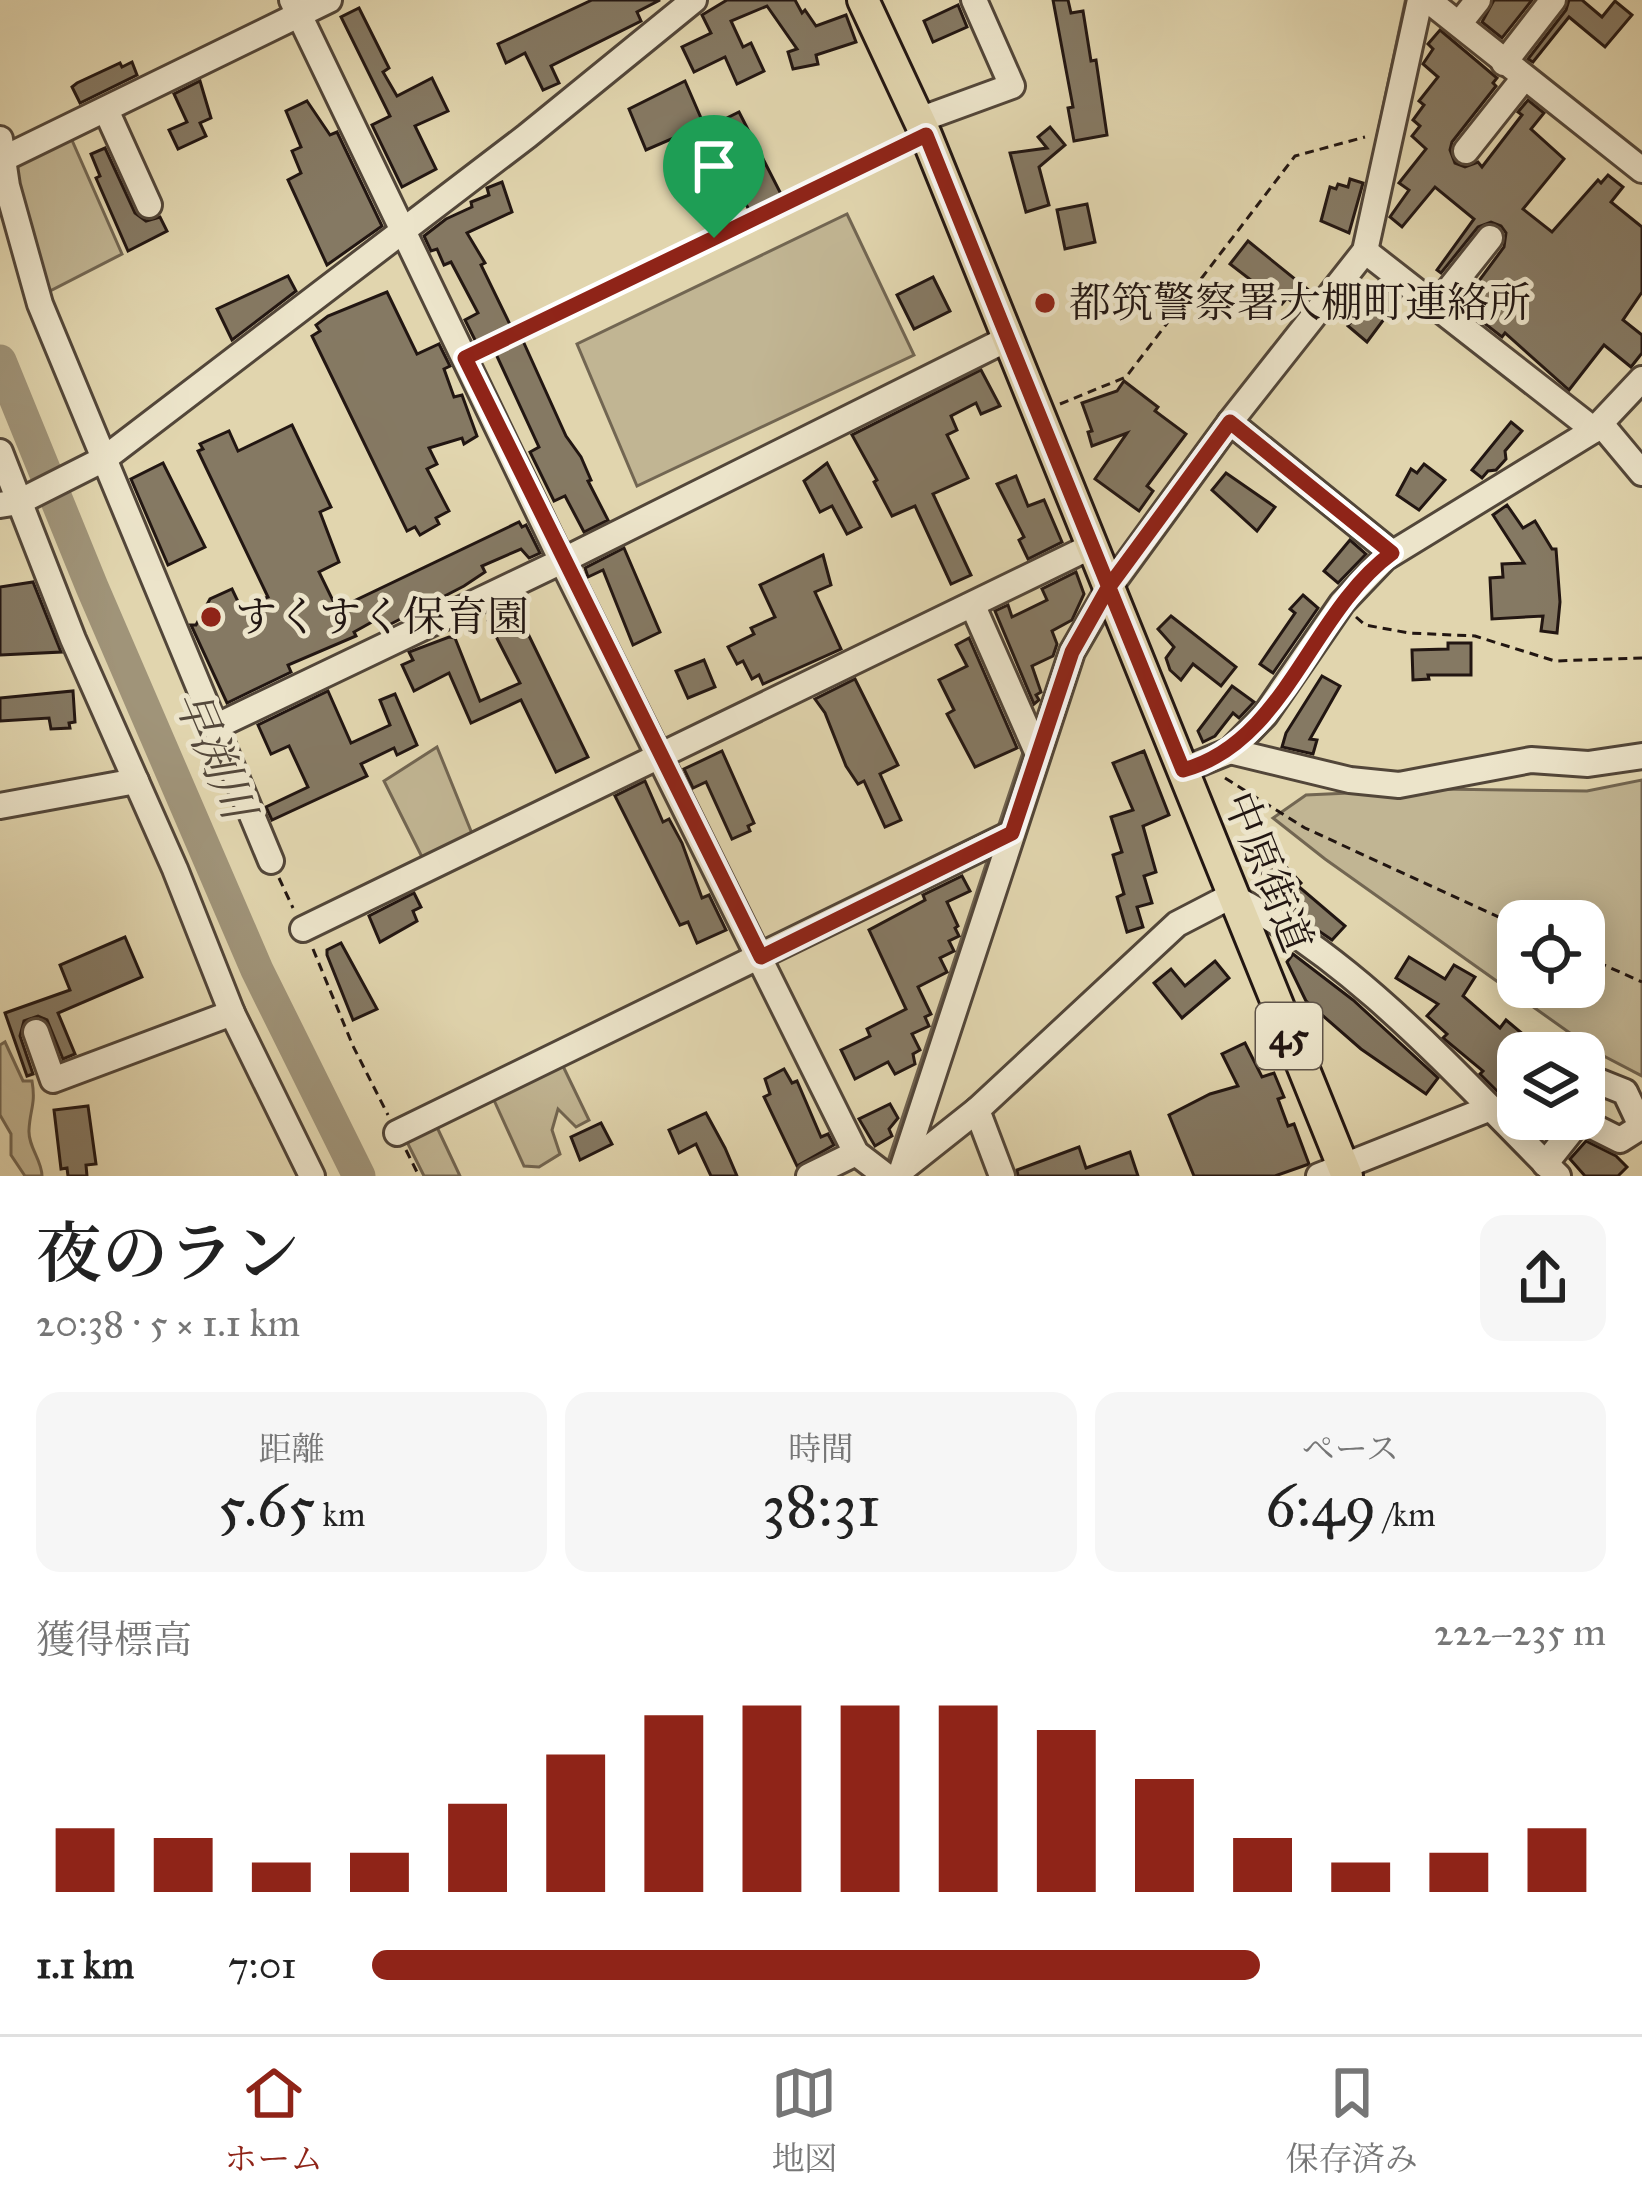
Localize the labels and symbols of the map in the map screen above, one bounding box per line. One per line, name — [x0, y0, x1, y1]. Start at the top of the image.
pin — [663, 115, 765, 238]
place label: 都筑警察署大棚町連絡所 — [1069, 277, 1531, 329]
marker: 都筑警察署大棚町連絡所 — [1032, 290, 1058, 316]
place label: すくすく保育園 — [235, 591, 529, 643]
marker: すくすく保育園 — [198, 604, 224, 630]
water label: 早渕川 — [163, 681, 269, 831]
street label: 中原街道 — [1212, 784, 1324, 960]
road number: 45 — [1256, 1003, 1322, 1069]

